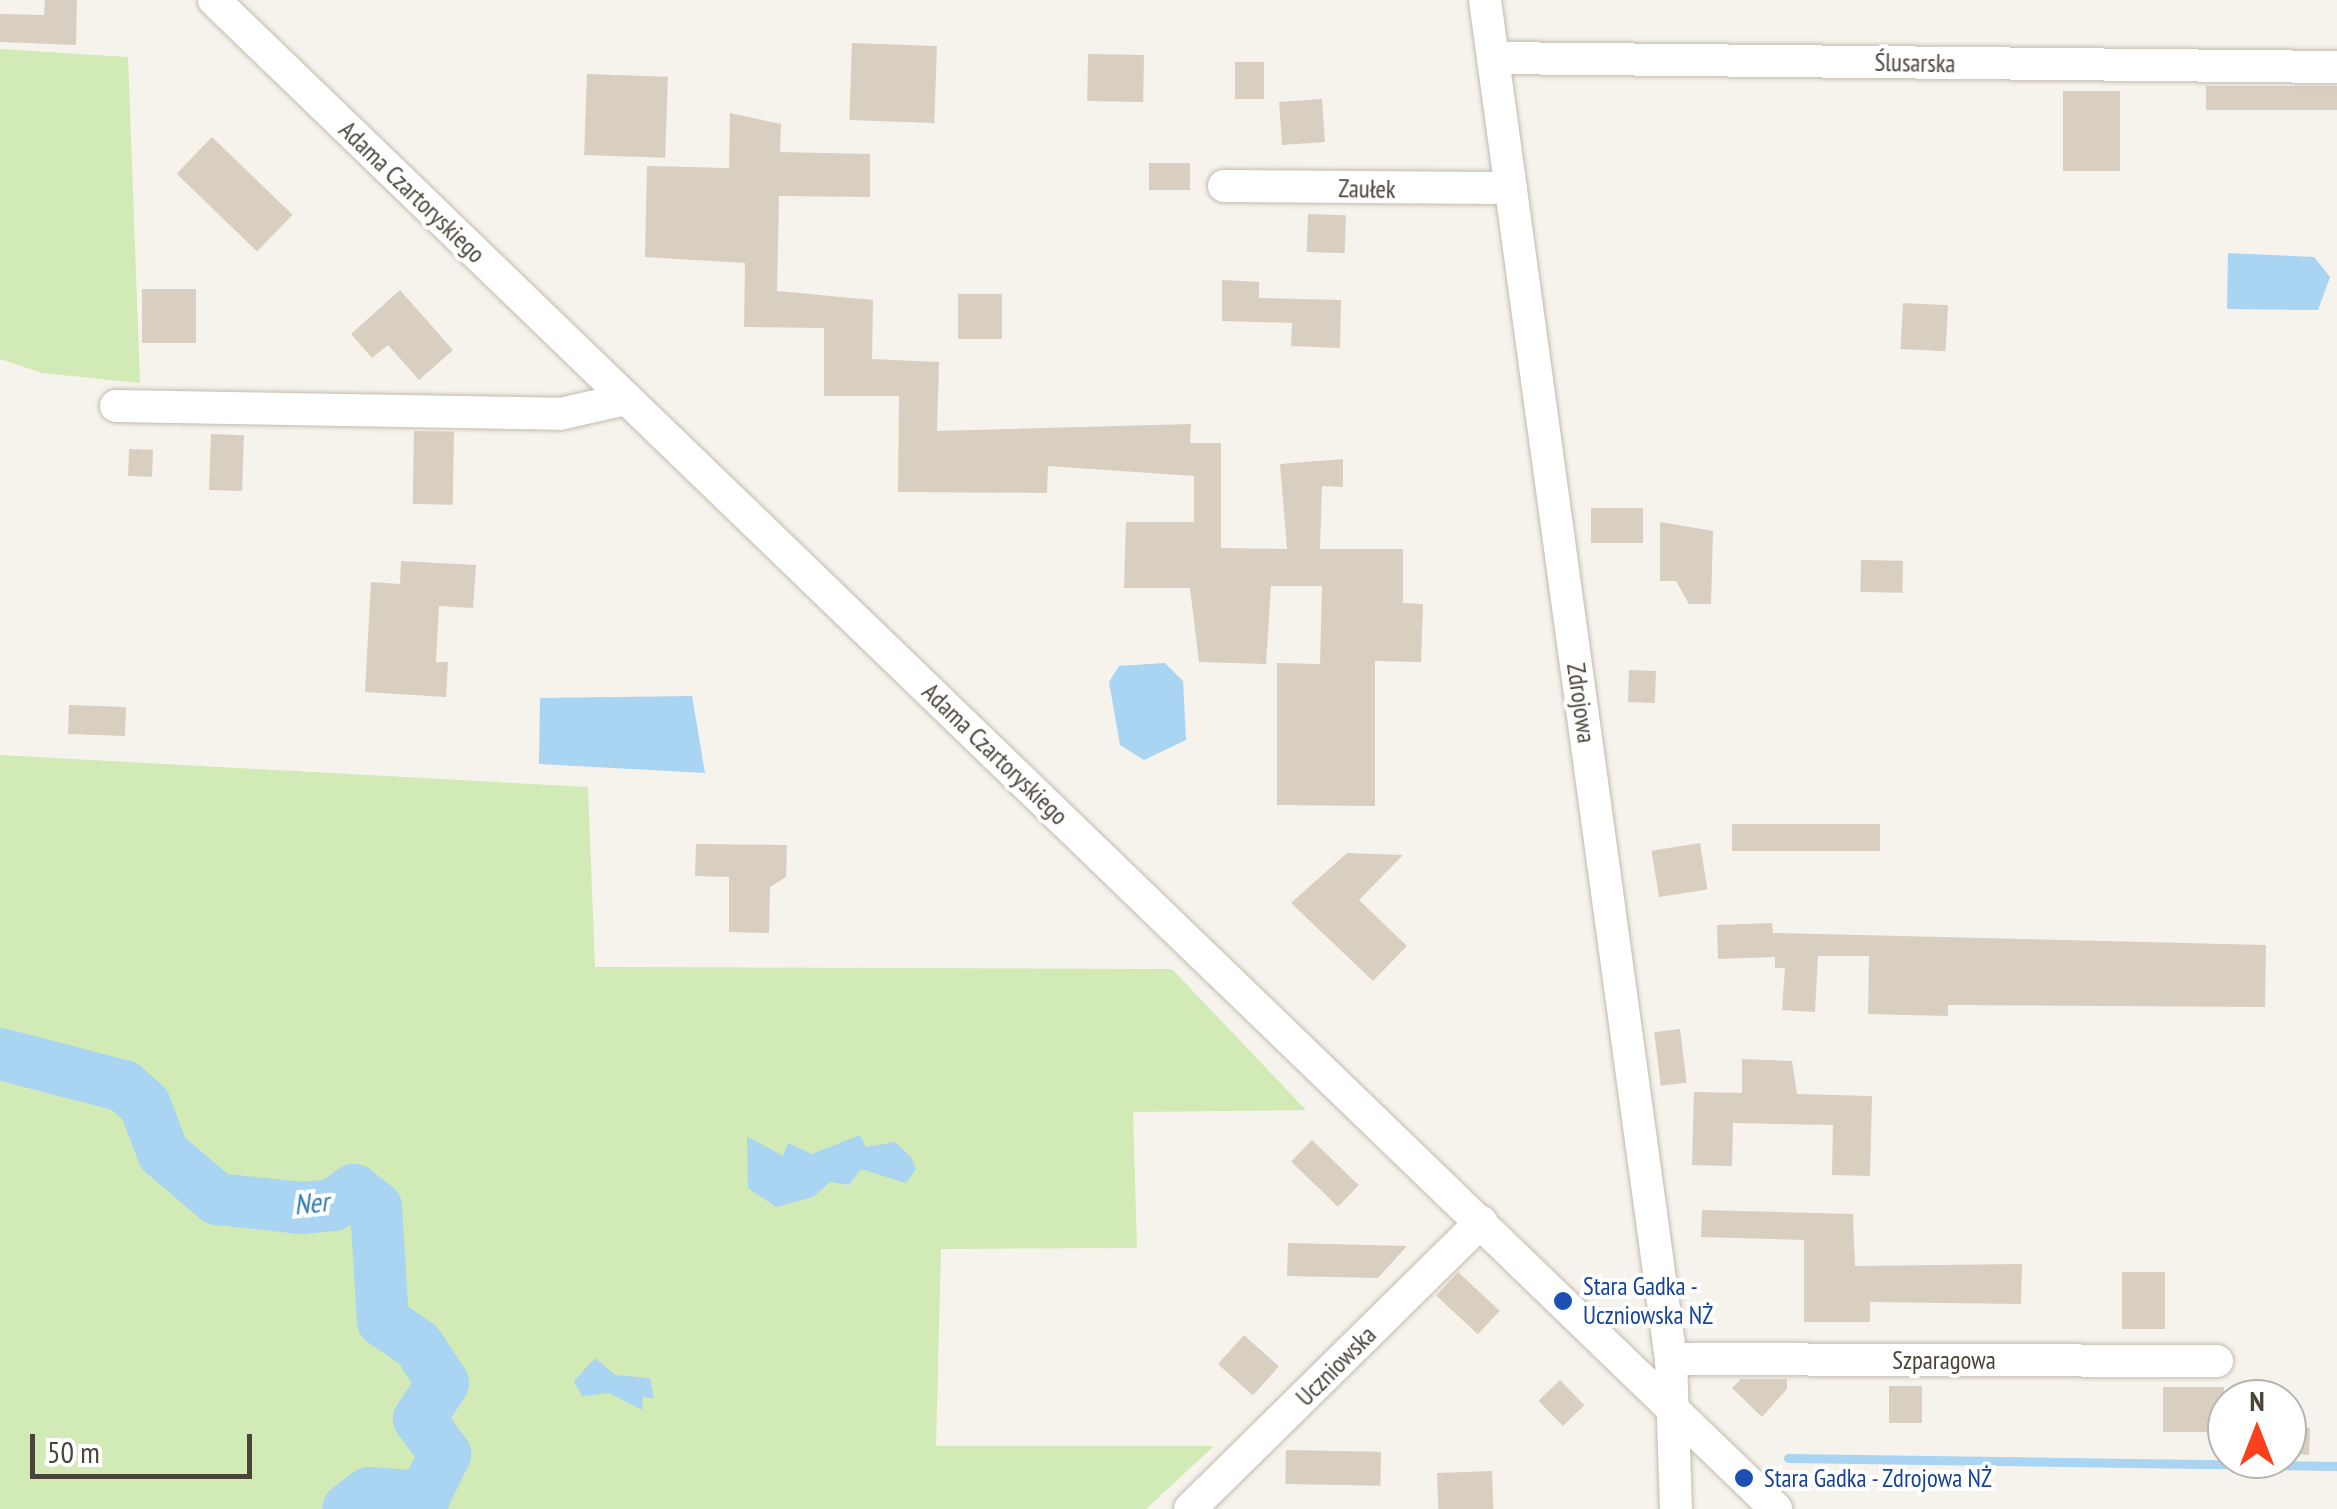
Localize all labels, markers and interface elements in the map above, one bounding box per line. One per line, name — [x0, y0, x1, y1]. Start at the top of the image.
street label: Ślusarska — [1874, 47, 1956, 79]
street label: Adama Czartoryskiego — [333, 115, 491, 269]
street label: Zaułek — [1338, 174, 1396, 204]
street label: Zdrojowa — [1561, 661, 1601, 745]
street label: Adama Czartoryskiego — [916, 677, 1074, 831]
water label: Ner — [292, 1184, 330, 1222]
place label: Stara Gadka - Uczniowska NŻ — [1583, 1272, 1713, 1331]
marker: Stara Gadka - Uczniowska NŻ — [1552, 1290, 1574, 1312]
street label: Uczniowska — [1290, 1320, 1382, 1412]
street label: Szparagowa — [1892, 1345, 1996, 1375]
north arrow — [2207, 1379, 2307, 1479]
text: N — [2249, 1382, 2265, 1419]
scale bar — [35, 1414, 258, 1476]
text: 50 m — [47, 1432, 100, 1471]
place label: Stara Gadka - Zdrojowa NŻ — [1764, 1463, 1994, 1493]
marker: Stara Gadka - Zdrojowa NŻ — [1733, 1467, 1755, 1489]

